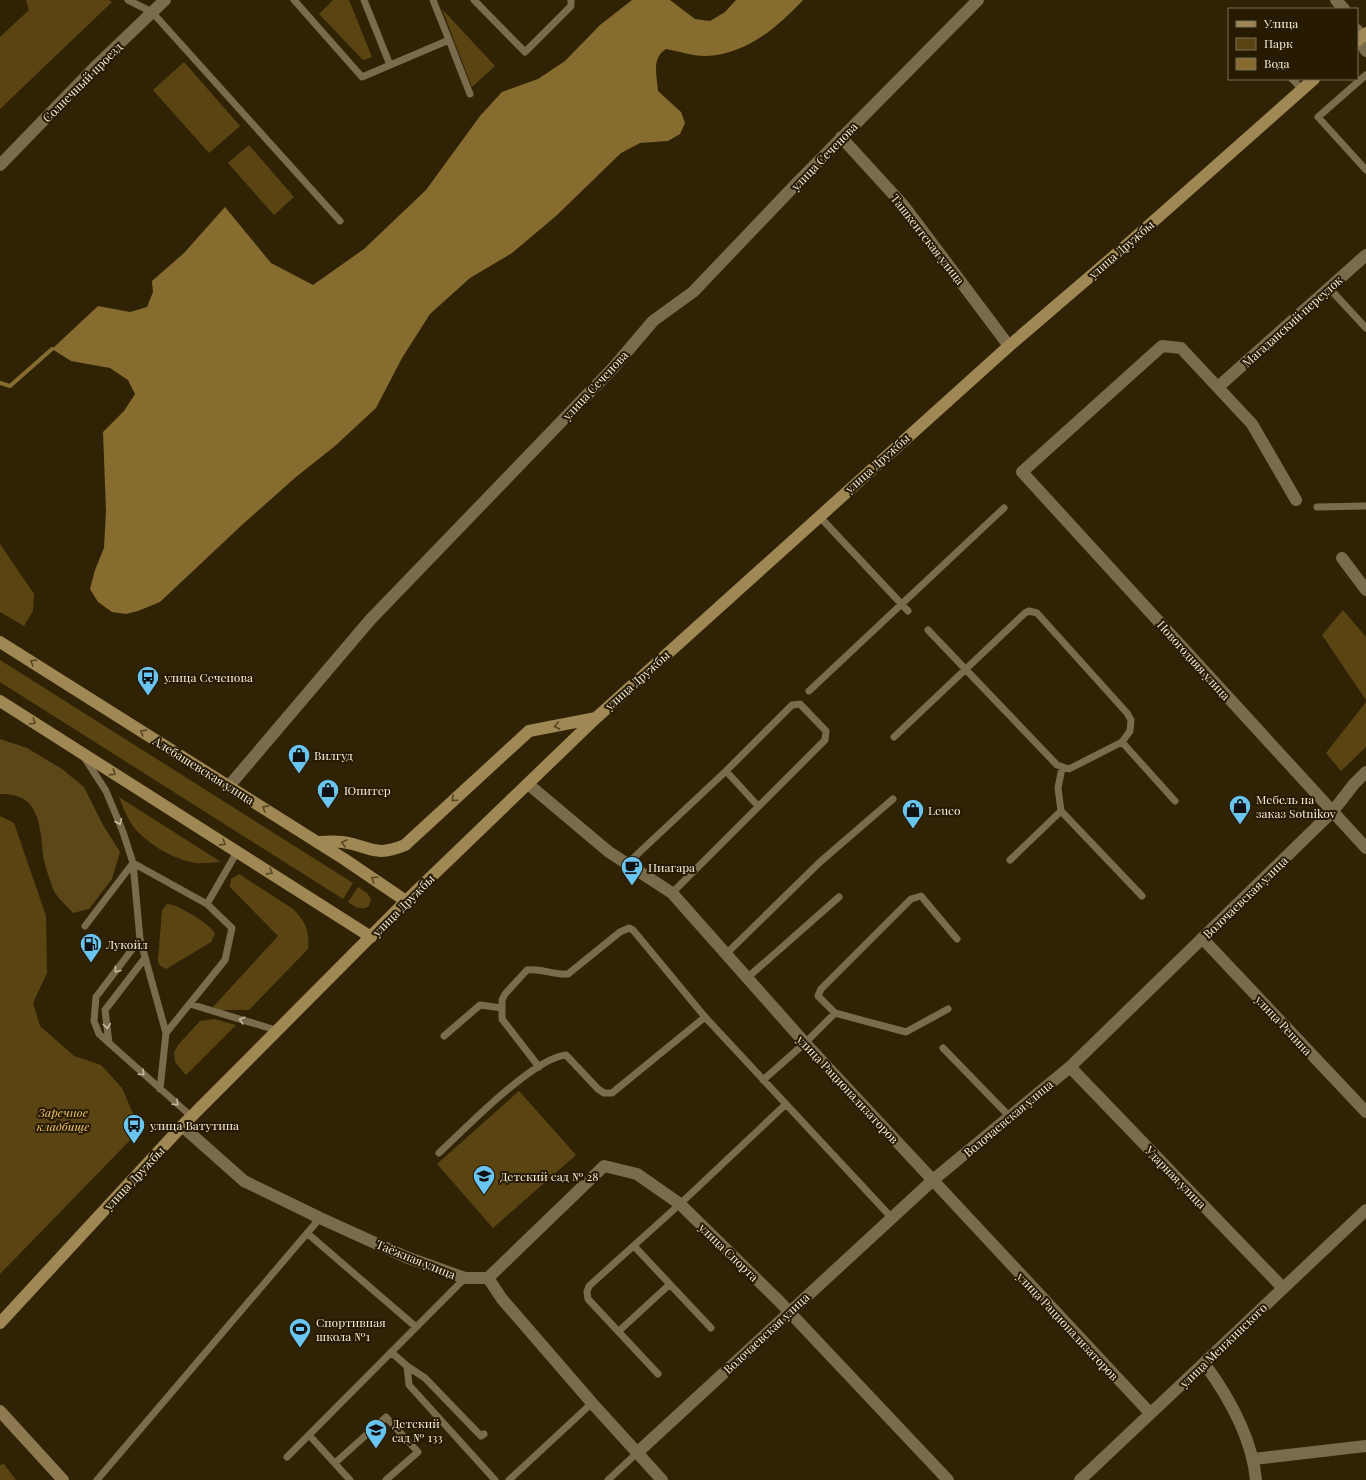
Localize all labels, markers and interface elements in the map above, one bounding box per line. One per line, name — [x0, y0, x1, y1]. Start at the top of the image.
legend — [1228, 8, 1358, 80]
text: Улица — [1263, 15, 1298, 31]
text: Парк — [1264, 35, 1293, 51]
street label: Солнечный проезд — [39, 38, 126, 125]
text: Вода — [1264, 55, 1290, 71]
street label: улица Сеченова — [787, 118, 861, 194]
street label: Ташкентская улица — [888, 190, 968, 288]
street label: улица Дружбы — [1084, 216, 1157, 282]
street label: Магаданский переулок — [1239, 272, 1346, 370]
street label: улица Сеченова — [558, 347, 631, 424]
street label: улица Дружбы — [841, 430, 913, 497]
street label: Новогодняя улица — [1154, 617, 1234, 703]
street label: улица Дружбы — [601, 647, 673, 714]
one-way arrow — [30, 660, 37, 667]
bus stop icon: улица Сеченова — [135, 664, 161, 697]
place label: улица Сеченова — [163, 669, 253, 685]
one-way arrow — [29, 717, 36, 725]
one-way arrow — [554, 722, 561, 730]
one-way arrow — [140, 729, 147, 736]
street label: Алебашевская улица — [150, 732, 258, 808]
shop icon: Вилгуд — [286, 742, 312, 775]
place label: Вилгуд — [314, 747, 354, 763]
one-way arrow — [109, 768, 116, 776]
shop icon: Юпитер — [315, 777, 341, 810]
place label: Юпитер — [344, 782, 391, 798]
place label: Мебель на заказ Sotnikov — [1256, 791, 1336, 821]
shop icon: Мебель на заказ Sotnikov — [1227, 793, 1253, 826]
one-way arrow — [452, 795, 459, 802]
shop icon: Leuco — [900, 797, 926, 830]
place label: Leuco — [928, 802, 961, 818]
one-way arrow — [262, 806, 269, 813]
one-way arrow — [115, 819, 123, 826]
one-way arrow — [219, 838, 226, 845]
one-way arrow — [341, 840, 347, 848]
street label: Волочаевская улица — [1199, 852, 1291, 942]
cafe icon: Ниагара — [619, 854, 645, 887]
place label: Ниагара — [648, 859, 695, 875]
one-way arrow — [266, 868, 273, 875]
street label: улица Дружбы — [368, 870, 438, 940]
one-way arrow — [371, 877, 378, 884]
fuel station icon: Лукойл — [78, 931, 104, 964]
place label: Лукойл — [105, 936, 148, 952]
one-way arrow — [114, 966, 121, 973]
street label: улица Репина — [1251, 991, 1316, 1058]
one-way arrow — [238, 1016, 245, 1025]
one-way arrow — [103, 1023, 112, 1029]
street label: улица Рационализаторов — [793, 1031, 903, 1147]
one-way arrow — [137, 1068, 145, 1076]
street label: Волочаевская улица — [960, 1076, 1056, 1160]
one-way arrow — [171, 1099, 179, 1106]
park label: Заречное кладбище — [37, 1104, 89, 1134]
bus stop icon: улица Ватутина — [121, 1112, 147, 1145]
place label: улица Ватутина — [149, 1117, 239, 1133]
street label: Ударная улица — [1141, 1142, 1210, 1212]
street label: улица Дружбы — [100, 1143, 168, 1214]
school or university icon: Детский сад № 28 — [471, 1163, 497, 1196]
place label: Детский сад № 28 — [500, 1168, 598, 1184]
street label: улица Спорта — [695, 1219, 762, 1285]
street label: Таёжная улица — [374, 1236, 458, 1282]
street label: улица Рационализаторов — [1013, 1268, 1123, 1384]
street label: Волочаевская улица — [720, 1289, 812, 1377]
street label: улица Менжинского — [1175, 1299, 1270, 1391]
place label: Спортивная школа №1 — [316, 1314, 386, 1344]
sports icon: Спортивная школа №1 — [287, 1316, 313, 1349]
place label: Детский сад № 133 — [392, 1415, 443, 1445]
school or university icon: Детский сад № 133 — [363, 1417, 389, 1450]

